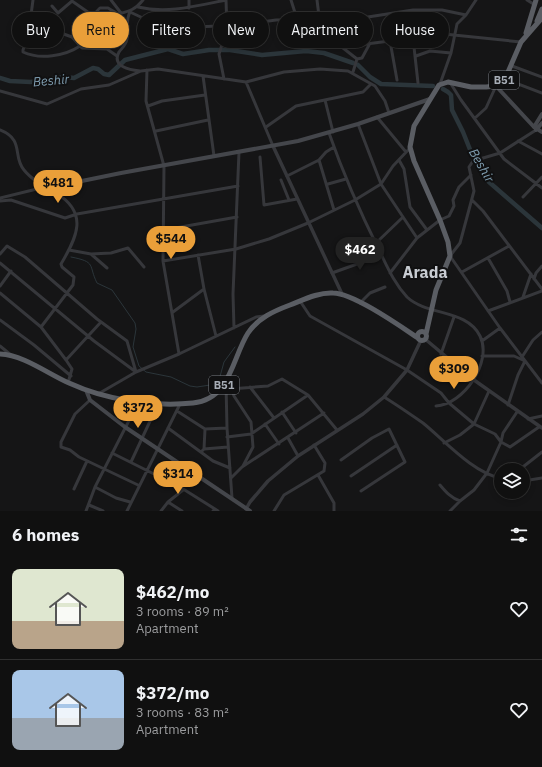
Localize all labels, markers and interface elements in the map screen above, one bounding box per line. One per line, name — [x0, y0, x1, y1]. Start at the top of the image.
chip: Buy — [12, 12, 64, 48]
chip: Rent — [72, 12, 129, 48]
chip: Filters — [137, 12, 205, 48]
chip: New — [213, 12, 269, 48]
chip: Apartment — [277, 12, 373, 48]
chip: House — [381, 12, 449, 48]
water label: Beshir — [32, 70, 71, 91]
road number: B51 — [489, 71, 519, 89]
water label: Beshir — [465, 145, 499, 186]
pin: $481 — [34, 170, 82, 204]
text: $481 — [42, 174, 74, 191]
pin: $544 — [147, 226, 195, 260]
text: $544 — [155, 230, 187, 247]
pin: $462 — [336, 237, 384, 271]
text: $462 — [344, 241, 376, 258]
district label: Arada — [402, 262, 448, 282]
pin: $309 — [430, 356, 478, 390]
text: $309 — [438, 360, 470, 377]
road number: B51 — [209, 376, 239, 394]
pin: $372 — [114, 395, 162, 429]
text: $372 — [122, 399, 154, 416]
pin: $314 — [154, 461, 202, 495]
map controls — [494, 463, 530, 499]
button: layers — [494, 463, 530, 499]
text: $314 — [162, 465, 194, 482]
text: 6 homes — [12, 524, 79, 546]
icon: filters — [508, 524, 530, 546]
text: $462/mo — [136, 581, 209, 603]
icon: home — [44, 585, 92, 633]
icon: heart — [508, 598, 530, 620]
text: 3 rooms · 89 m² — [136, 603, 229, 620]
text: Apartment — [136, 620, 199, 637]
text: $372/mo — [136, 682, 209, 704]
icon: home — [44, 686, 92, 734]
icon: heart — [508, 699, 530, 721]
text: 3 rooms · 83 m² — [136, 704, 229, 721]
text: Apartment — [136, 721, 199, 738]

